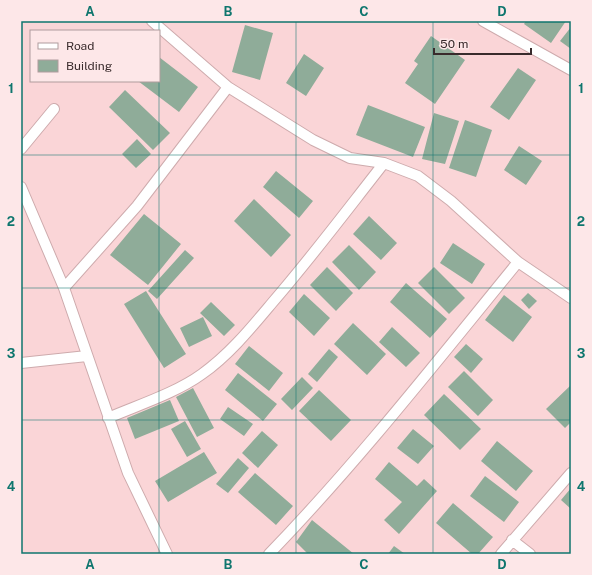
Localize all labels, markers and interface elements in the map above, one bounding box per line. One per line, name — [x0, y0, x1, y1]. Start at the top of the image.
text: A — [85, 4, 95, 19]
text: B — [224, 4, 233, 19]
text: C — [359, 4, 369, 19]
text: D — [497, 4, 507, 19]
legend — [30, 30, 160, 82]
scale bar — [434, 30, 531, 56]
text: 50 m — [440, 37, 468, 51]
text: Road — [66, 39, 94, 53]
text: Building — [66, 59, 112, 73]
text: 1 — [8, 81, 14, 96]
text: 1 — [578, 81, 584, 96]
text: 2 — [7, 214, 15, 229]
text: 2 — [577, 214, 585, 229]
text: 3 — [7, 346, 16, 361]
text: 3 — [577, 346, 586, 361]
text: 4 — [7, 479, 16, 494]
text: 4 — [577, 479, 586, 494]
text: A — [85, 557, 95, 572]
text: B — [224, 557, 233, 572]
text: C — [359, 557, 369, 572]
text: D — [497, 557, 507, 572]

